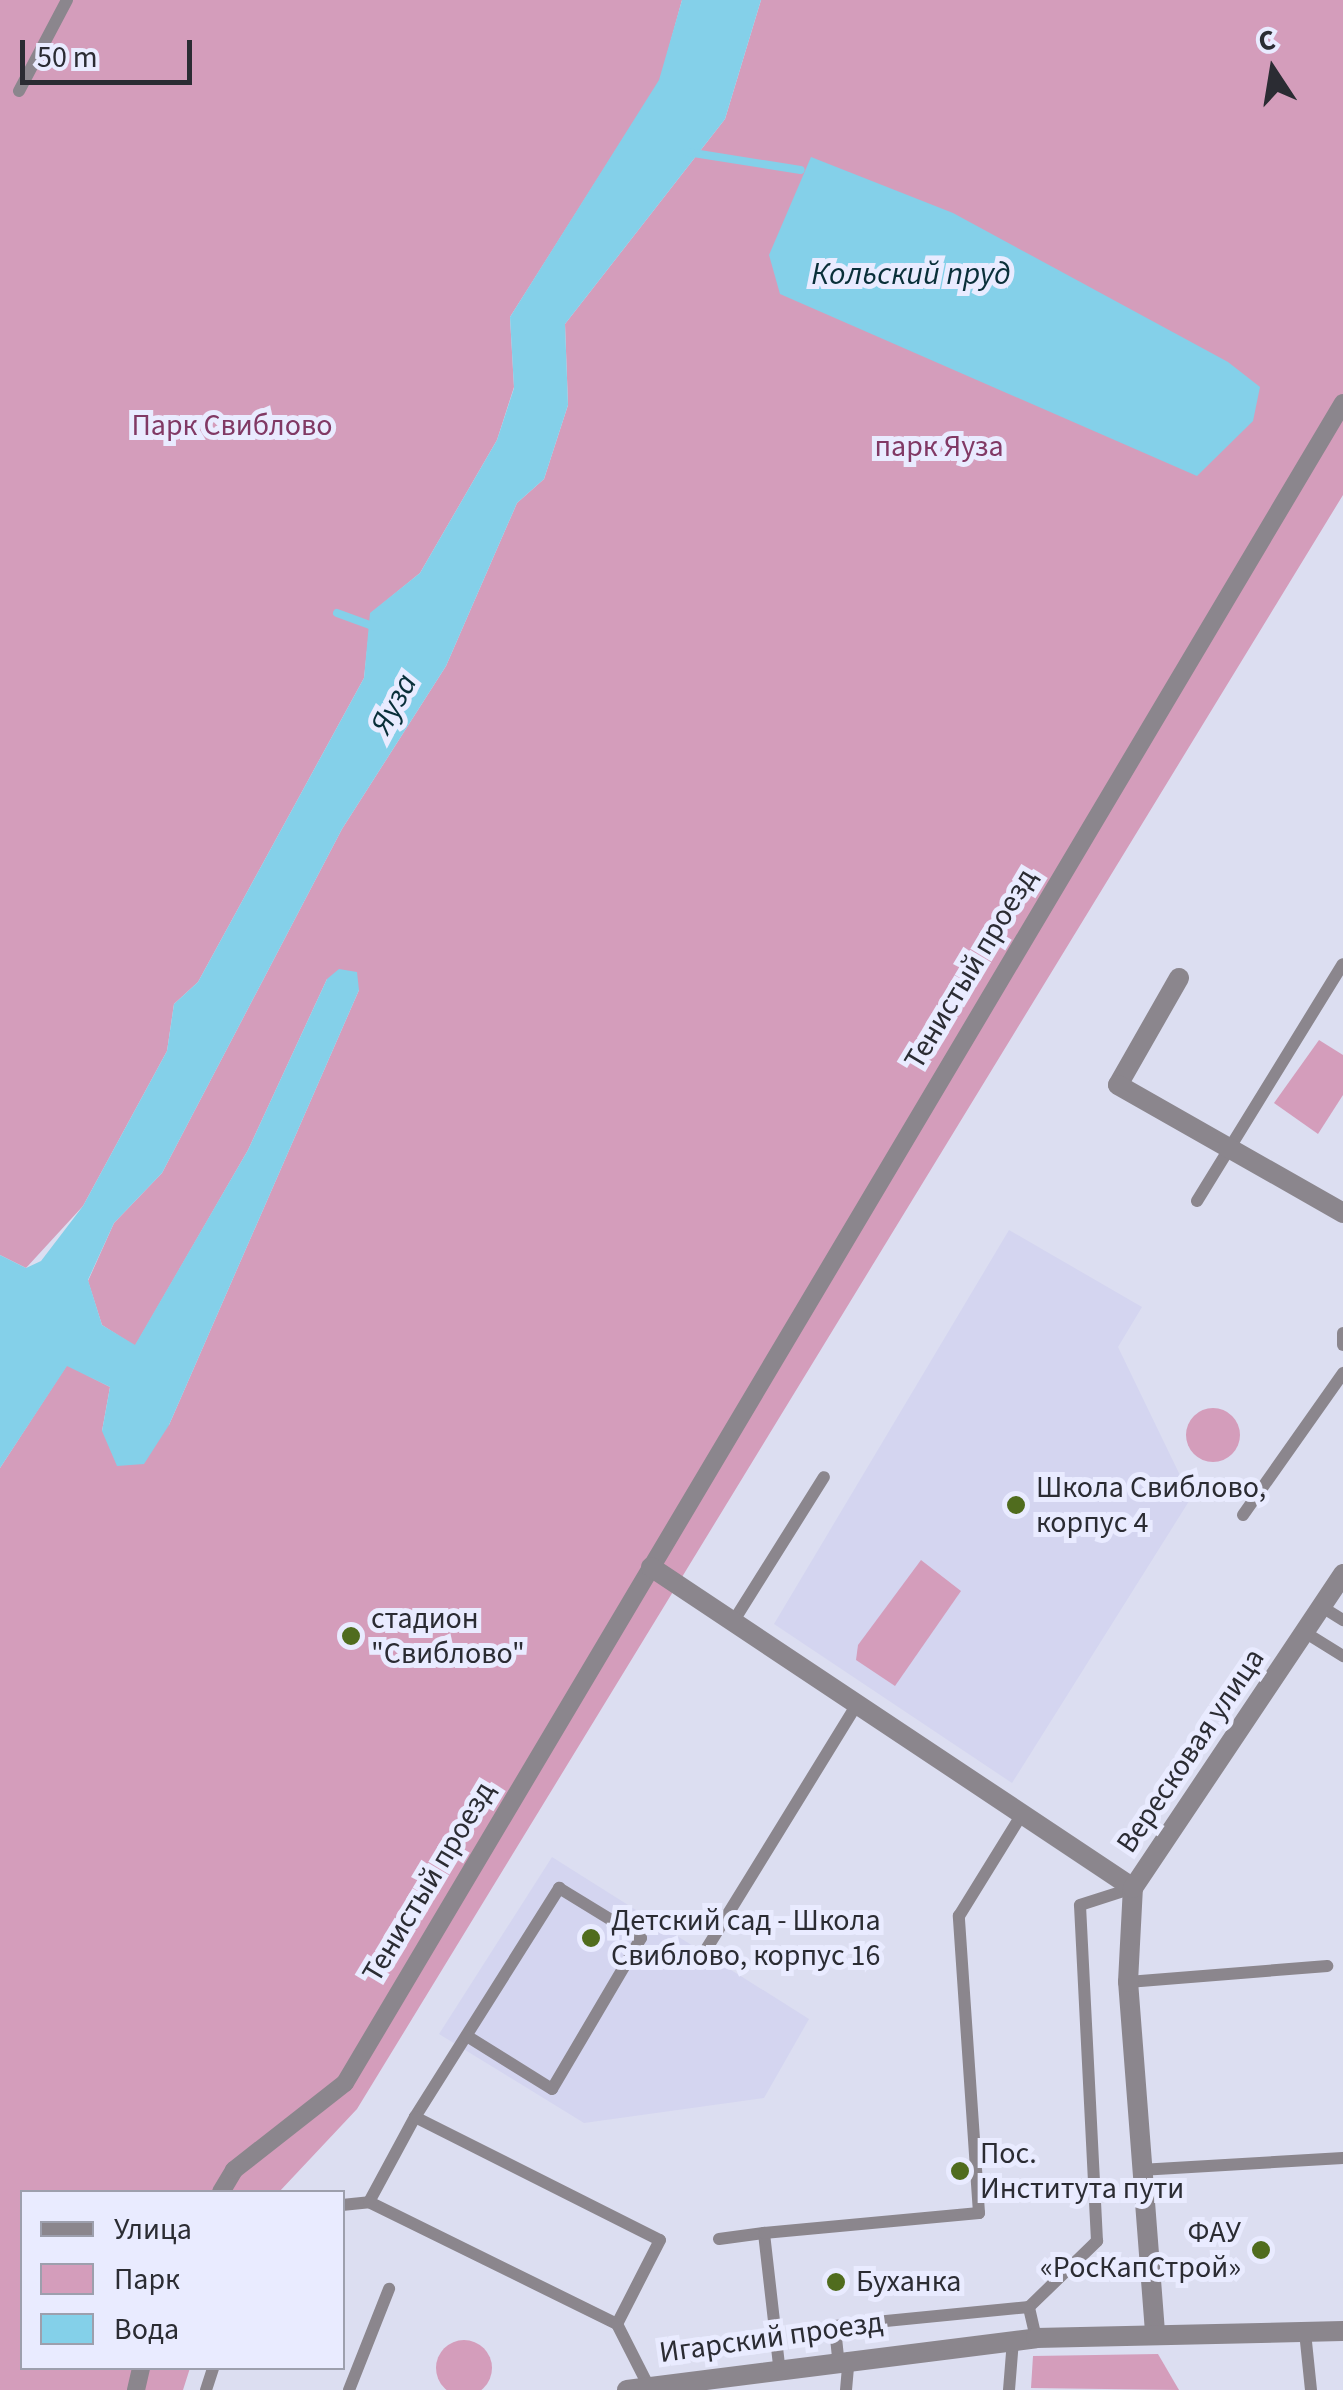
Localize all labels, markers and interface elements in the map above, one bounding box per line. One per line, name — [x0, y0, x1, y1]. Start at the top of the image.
text: С — [1255, 19, 1279, 62]
scale bar — [25, 20, 198, 82]
north arrow — [1223, 20, 1323, 120]
text: 50 m — [37, 36, 98, 79]
water label: Кольский пруд — [811, 255, 1011, 293]
park label: Парк Свиблово — [132, 408, 332, 444]
park label: парк Яуза — [874, 429, 1004, 465]
water label: Яуза — [362, 667, 426, 741]
street label: Тенистый проезд — [897, 862, 1045, 1076]
place label: Школа Свиблово, корпус 4 — [1036, 1470, 1266, 1540]
marker: Школа Свиблово, корпус 4 — [1005, 1494, 1027, 1516]
place label: стадион "Свиблово" — [371, 1601, 525, 1672]
marker: стадион "Свиблово" — [340, 1625, 362, 1647]
street label: Вересковая улица — [1109, 1642, 1273, 1860]
street label: Тенистый проезд — [355, 1775, 503, 1989]
place label: Детский сад - Школа Свиблово, корпус 16 — [611, 1903, 881, 1974]
marker: Детский сад - Школа Свиблово, корпус 16 — [580, 1927, 602, 1949]
place label: Пос. Института пути — [980, 2136, 1184, 2206]
marker: Пос. Института пути — [949, 2160, 971, 2182]
legend — [20, 2190, 345, 2370]
text: Улица — [114, 2208, 192, 2251]
place label: ФАУ «РосКапСтрой» — [1040, 2215, 1241, 2286]
marker: ФАУ «РосКапСтрой» — [1250, 2239, 1272, 2261]
text: Парк — [114, 2258, 180, 2301]
place label: Буханка — [856, 2264, 961, 2300]
marker: Буханка — [825, 2271, 847, 2293]
street label: Игарский проезд — [657, 2304, 885, 2372]
text: Вода — [114, 2308, 179, 2351]

